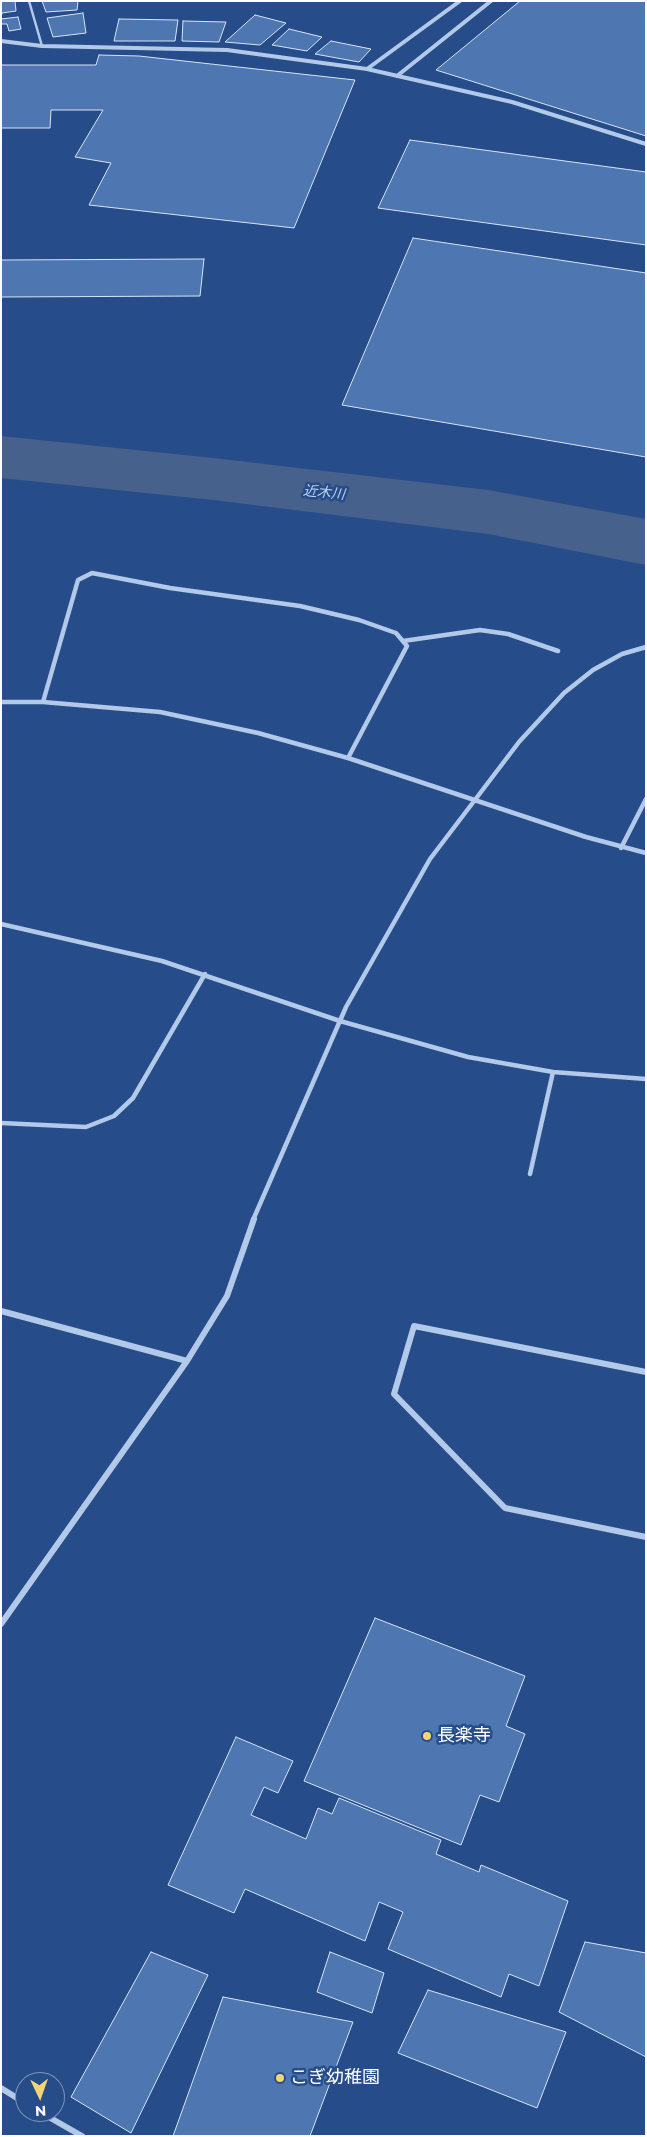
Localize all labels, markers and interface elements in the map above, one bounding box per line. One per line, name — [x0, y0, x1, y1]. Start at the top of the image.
water label: 近木川 — [302, 482, 346, 504]
place label: 長楽寺 — [437, 1725, 491, 1747]
marker: 長楽寺 — [421, 1730, 433, 1742]
place label: こぎ幼稚園 — [290, 2067, 380, 2089]
north arrow — [15, 2072, 65, 2122]
marker: こぎ幼稚園 — [274, 2072, 286, 2084]
text: N — [35, 2102, 47, 2120]

